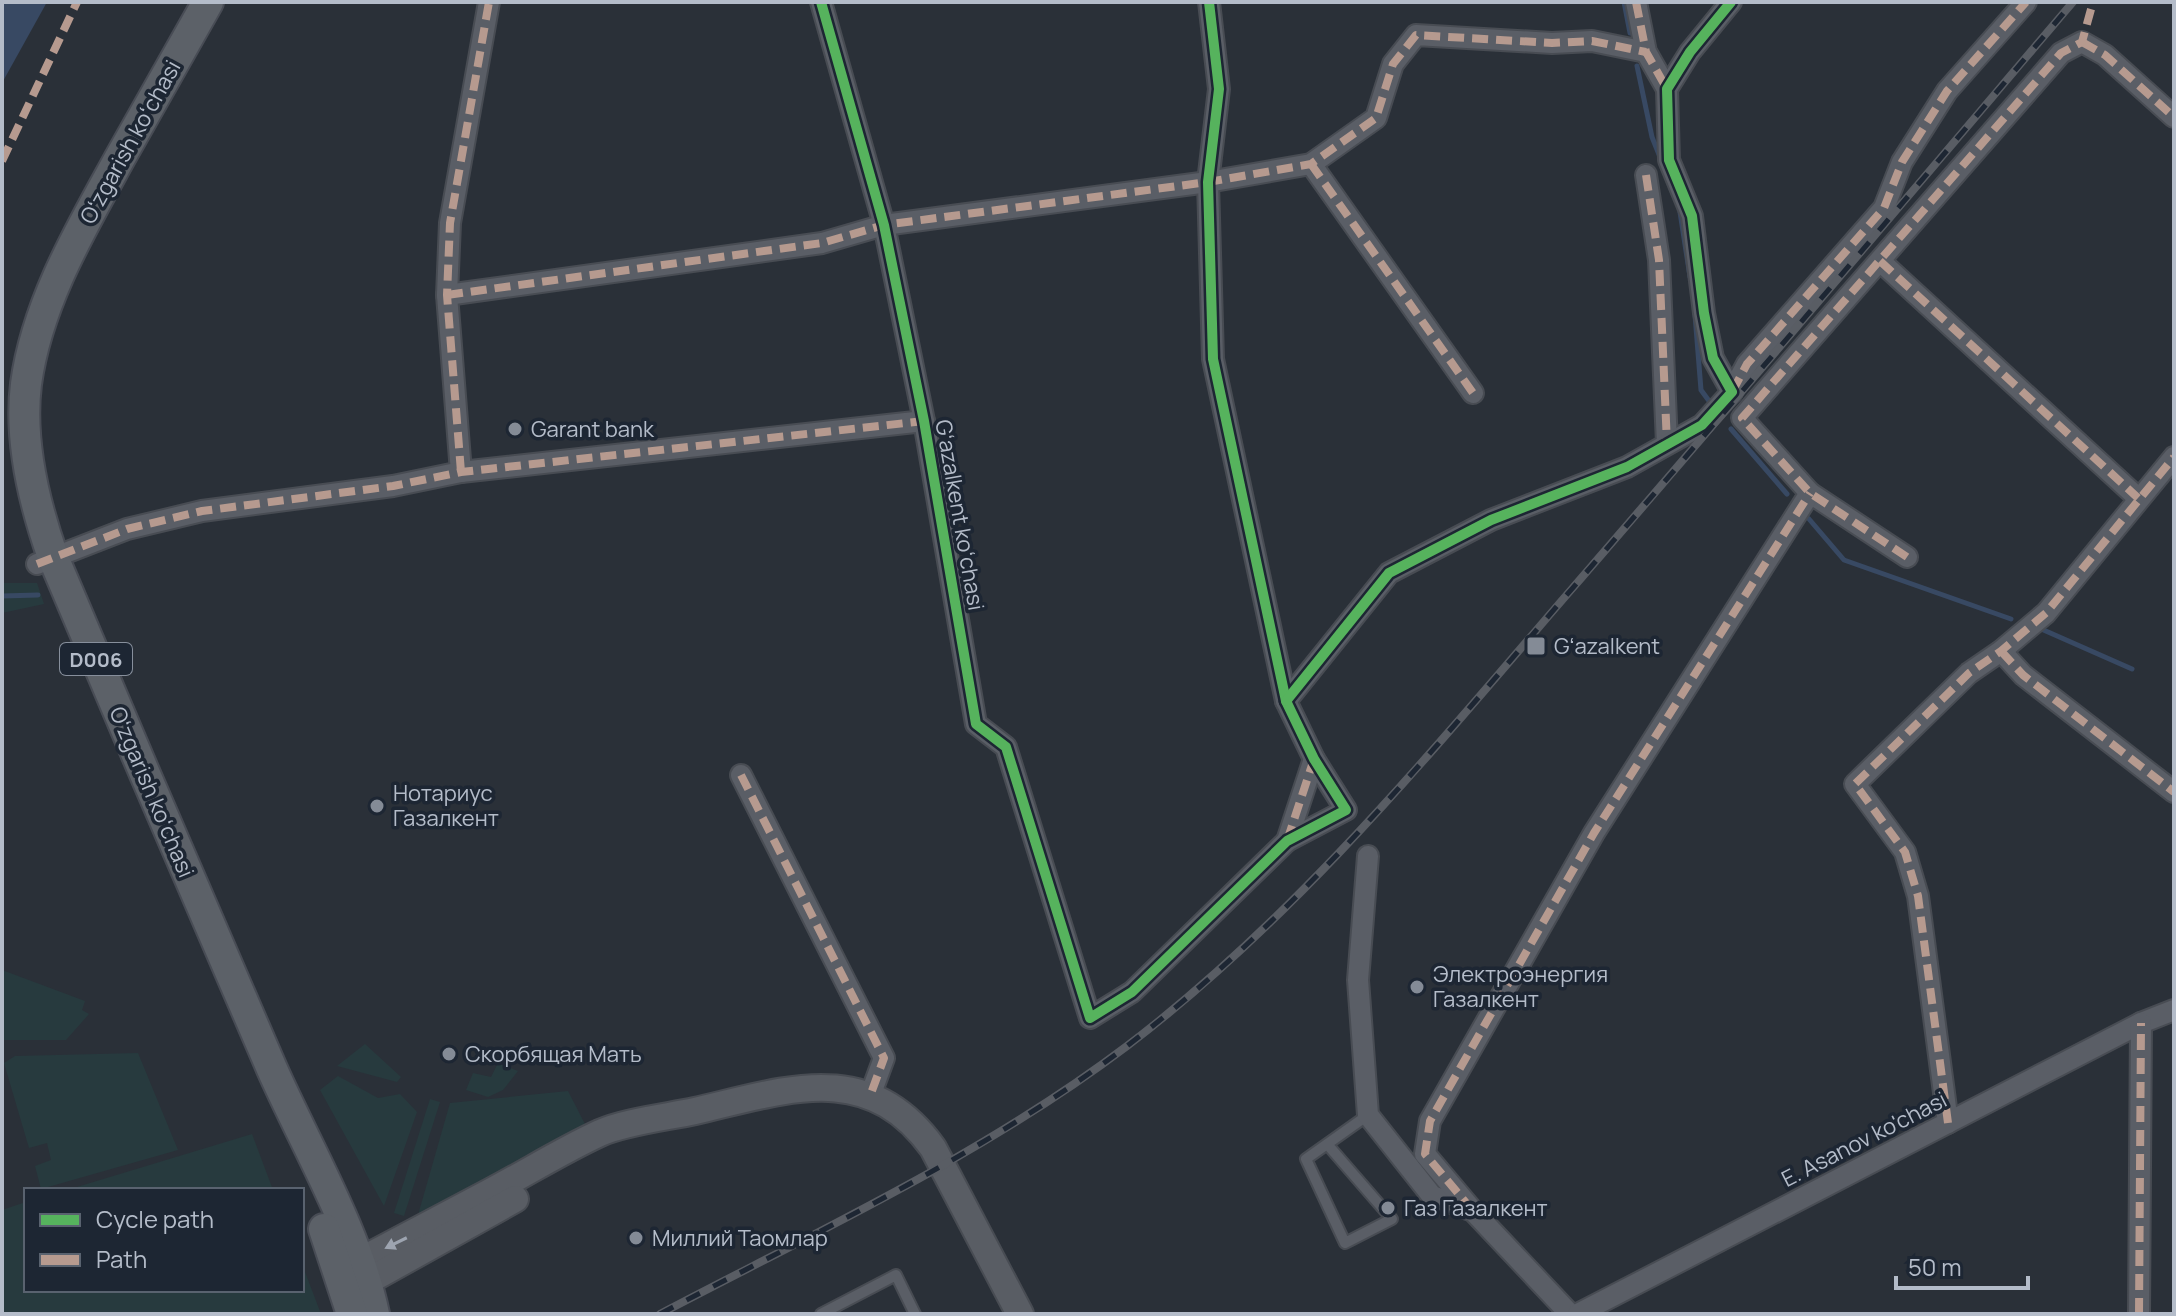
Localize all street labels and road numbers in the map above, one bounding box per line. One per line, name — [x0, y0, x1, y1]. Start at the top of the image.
street label: Oʻzgarish koʻchasi — [73, 55, 187, 229]
street label: Gʻazalkent koʻchasi — [928, 417, 992, 613]
road number: D006 — [60, 643, 132, 675]
street label: Oʻzgarish koʻchasi — [103, 702, 201, 882]
street label: E. Asanov ko'chasi — [1776, 1084, 1952, 1194]

